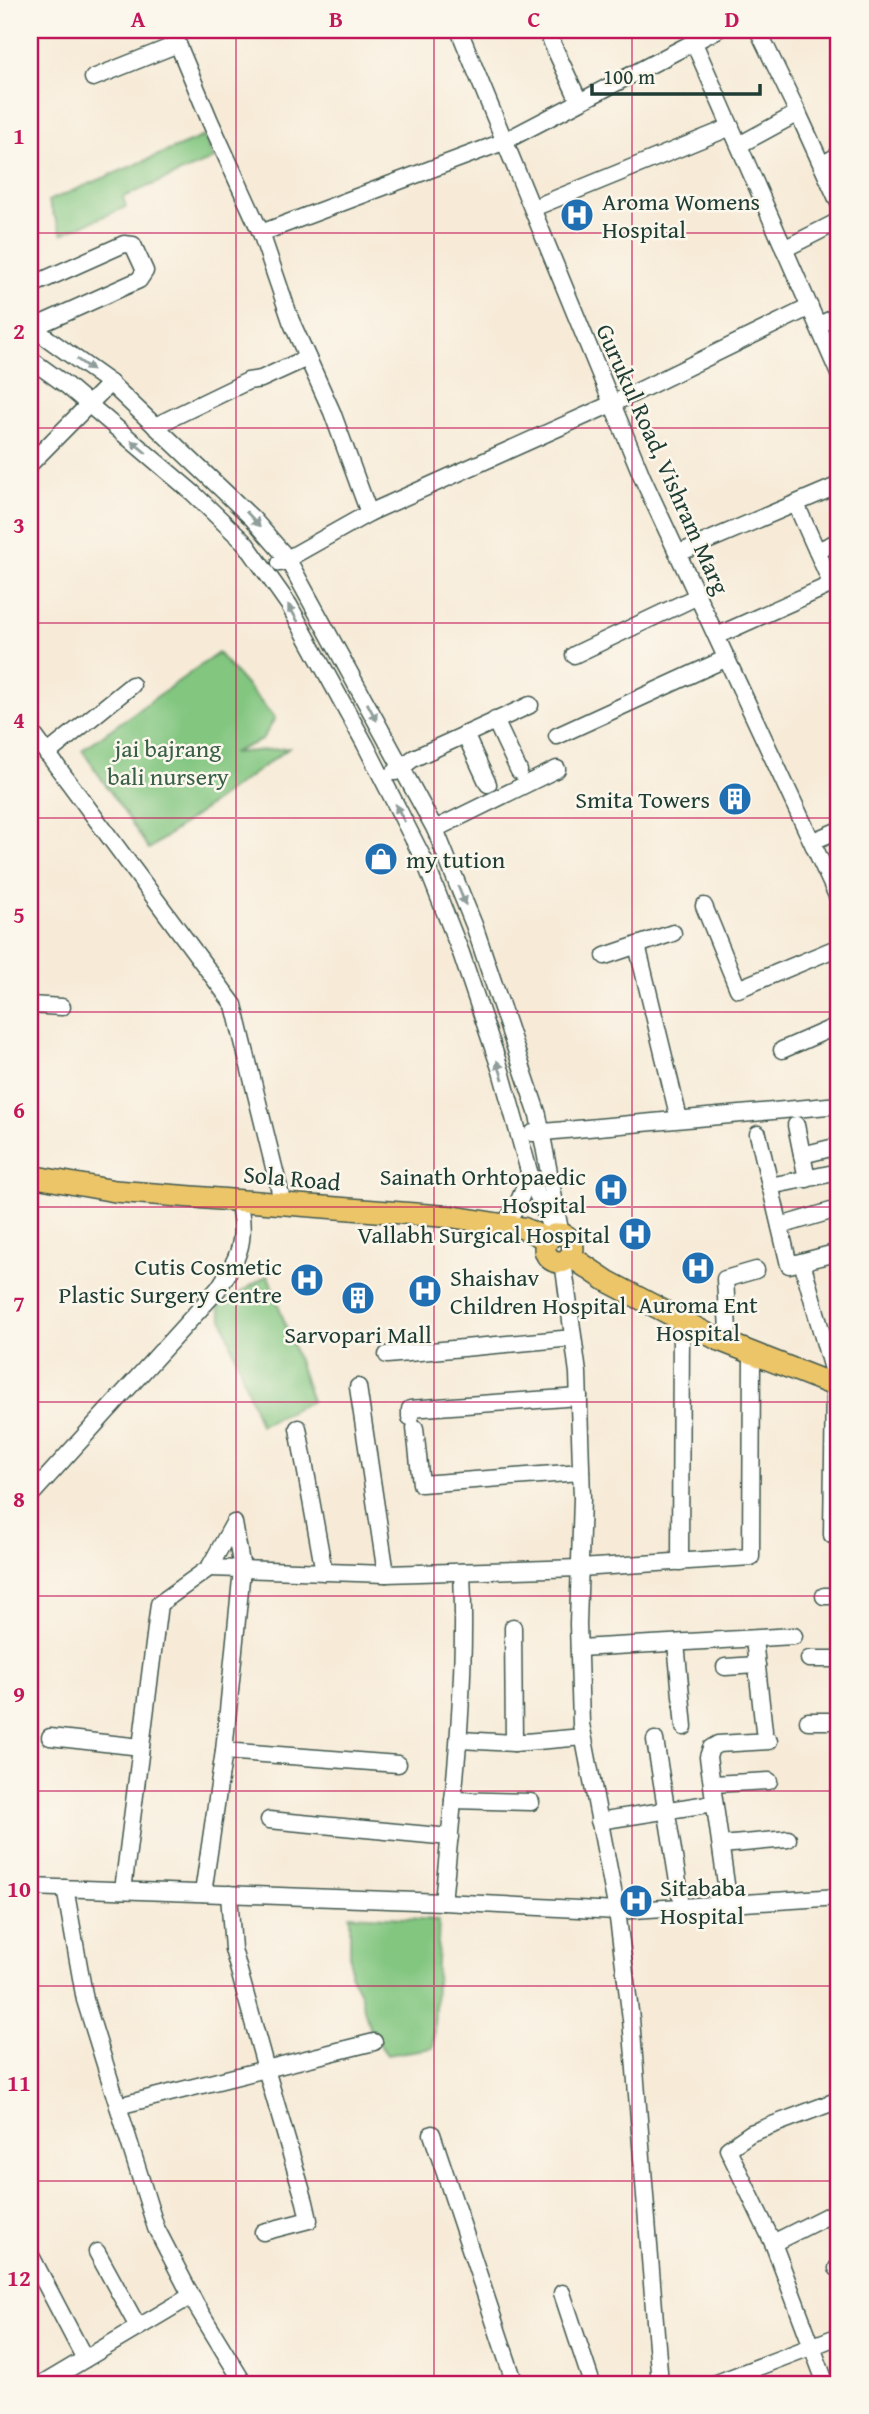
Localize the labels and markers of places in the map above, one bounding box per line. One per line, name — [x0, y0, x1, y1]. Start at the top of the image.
place label: Aroma Womens Hospital — [602, 184, 760, 247]
hospital icon: Aroma Womens Hospital — [558, 196, 596, 234]
building icon: Smita Towers — [716, 780, 754, 818]
place label: Smita Towers — [575, 782, 710, 817]
shop icon: my tution — [362, 840, 400, 878]
place label: my tution — [406, 842, 506, 877]
place label: Sainath Orhtopaedic Hospital — [380, 1159, 586, 1222]
hospital icon: Sainath Orhtopaedic Hospital — [592, 1171, 630, 1209]
hospital icon: Vallabh Surgical Hospital — [616, 1215, 654, 1253]
place label: Vallabh Surgical Hospital — [357, 1217, 610, 1252]
place label: Cutis Cosmetic Plastic Surgery Centre — [58, 1249, 282, 1312]
hospital icon: Auroma Ent Hospital — [679, 1249, 717, 1287]
place label: Shaishav Children Hospital — [450, 1260, 627, 1323]
hospital icon: Cutis Cosmetic Plastic Surgery Centre — [288, 1261, 326, 1299]
hospital icon: Shaishav Children Hospital — [406, 1272, 444, 1310]
building icon: Sarvopari Mall — [339, 1279, 377, 1317]
place label: Auroma Ent Hospital — [638, 1287, 758, 1350]
place label: Sarvopari Mall — [284, 1317, 432, 1352]
place label: Sitababa Hospital — [660, 1870, 746, 1933]
hospital icon: Sitababa Hospital — [617, 1882, 655, 1920]

